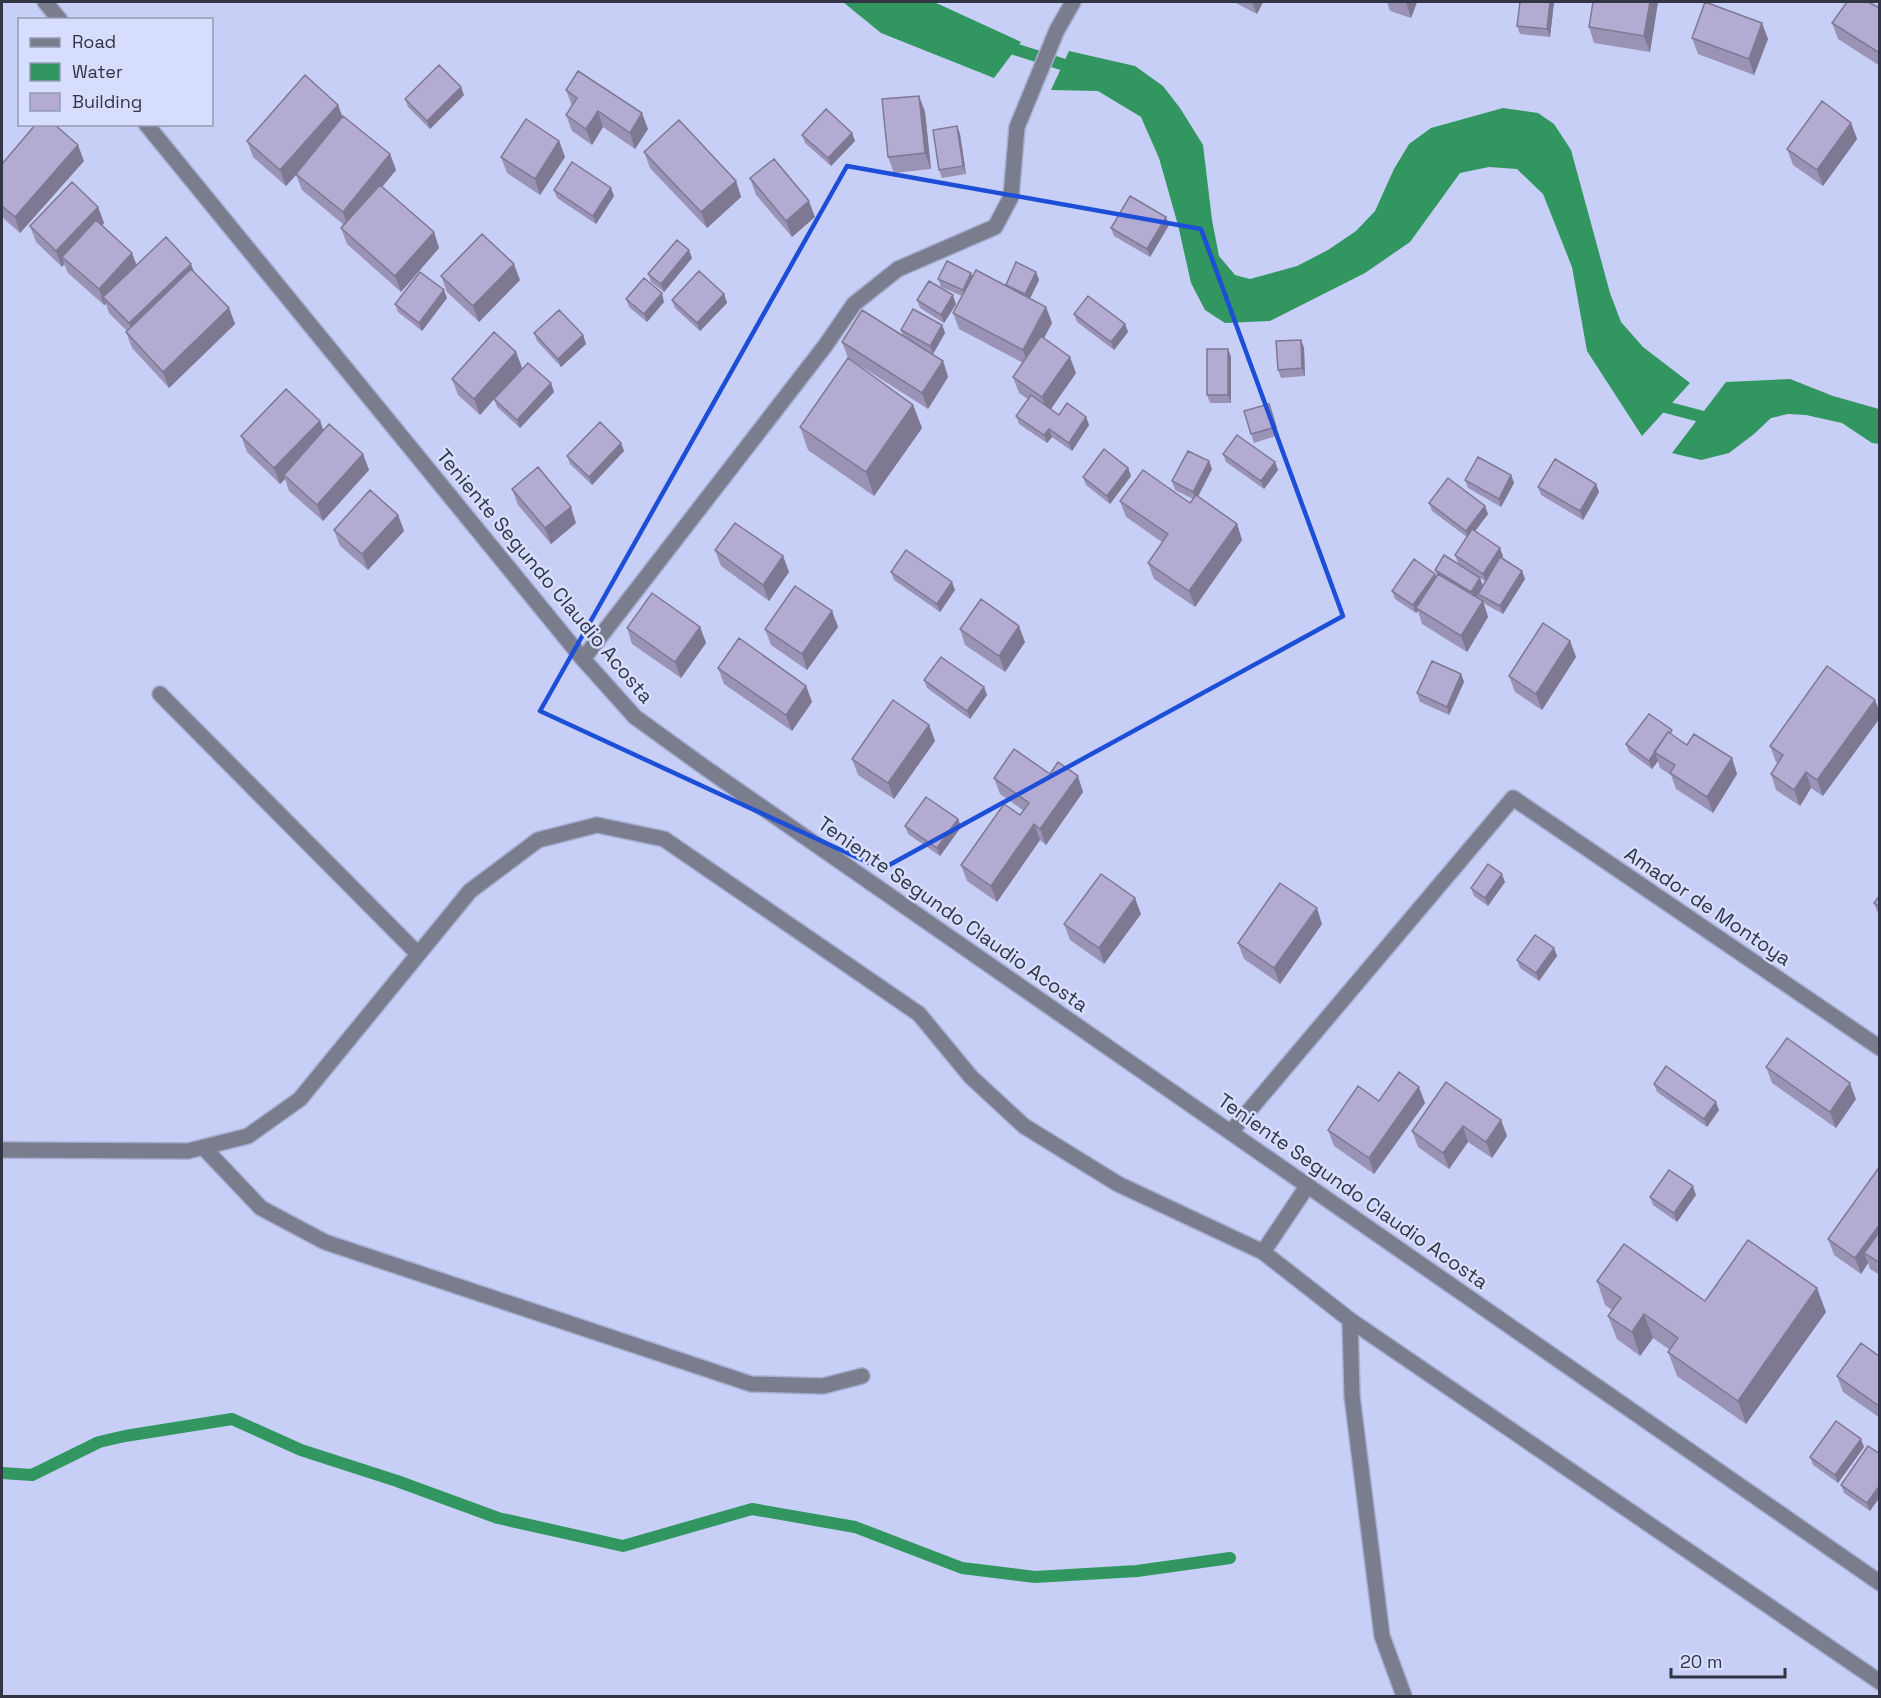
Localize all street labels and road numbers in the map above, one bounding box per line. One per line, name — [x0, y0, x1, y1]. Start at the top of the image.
street label: Teniente Segundo Claudio Acosta — [431, 443, 659, 709]
street label: Teniente Segundo Claudio Acosta — [813, 810, 1093, 1018]
street label: Amador de Montoya — [1620, 841, 1796, 971]
street label: Teniente Segundo Claudio Acosta — [1213, 1087, 1493, 1295]

